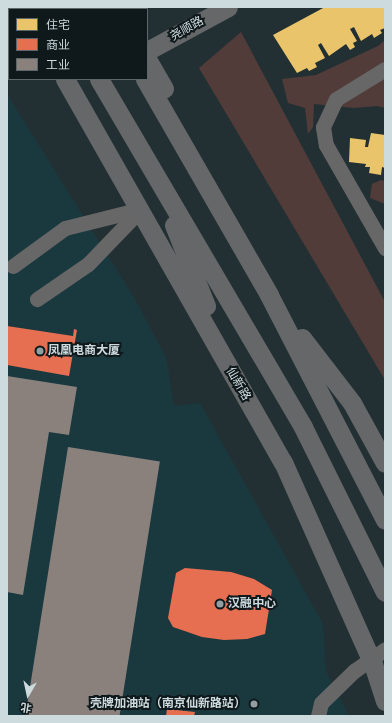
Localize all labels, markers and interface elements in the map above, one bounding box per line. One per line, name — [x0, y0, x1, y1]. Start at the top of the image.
legend — [8, 8, 148, 80]
street label: 尧顺路 — [168, 14, 206, 44]
text: 住宅 — [46, 17, 70, 33]
text: 商业 — [46, 37, 70, 53]
text: 工业 — [46, 57, 70, 73]
place label: 凤凰电商大厦 — [48, 344, 120, 358]
marker: 凤凰电商大厦 — [35, 346, 45, 356]
street label: 仙新路 — [223, 365, 253, 403]
place label: 汉融中心 — [228, 597, 276, 611]
marker: 汉融中心 — [215, 599, 225, 609]
north arrow — [8, 675, 48, 715]
place label: 壳牌加油站（南京仙新路站） — [90, 697, 246, 711]
text: 北 — [19, 699, 33, 716]
marker: 壳牌加油站（南京仙新路站） — [249, 699, 259, 709]

